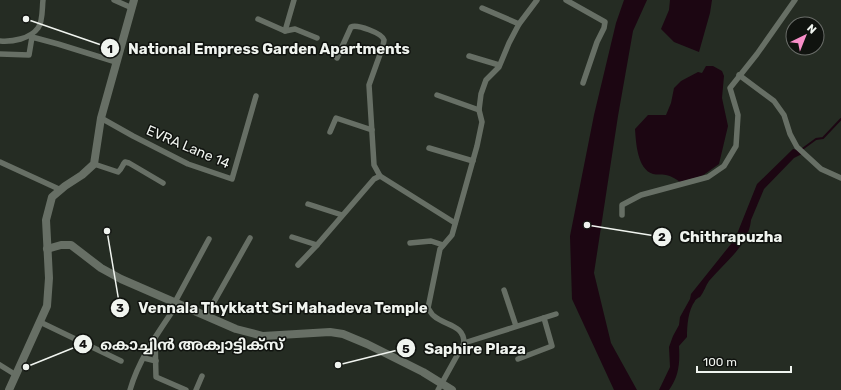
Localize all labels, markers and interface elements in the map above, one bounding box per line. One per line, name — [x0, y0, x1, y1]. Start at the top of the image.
north arrow — [785, 16, 825, 56]
text: N — [804, 22, 819, 37]
callout: National Empress Garden Apartments — [100, 35, 418, 62]
text: National Empress Garden Apartments — [128, 40, 410, 58]
text: 1 — [107, 42, 113, 56]
street label: EVRA Lane 14 — [144, 122, 233, 172]
callout: Chithrapuzha — [652, 223, 791, 250]
text: Chithrapuzha — [680, 228, 783, 246]
text: 2 — [658, 230, 666, 244]
callout: Vennala Thykkatt Sri Mahadeva Temple — [110, 294, 437, 321]
text: Vennala Thykkatt Sri Mahadeva Temple — [138, 299, 428, 317]
text: 3 — [116, 301, 124, 315]
callout: കൊച്ചിൻ അക്വാട്ടിക്സ് — [73, 331, 292, 358]
callout: Saphire Plaza — [396, 335, 533, 362]
text: കൊച്ചിൻ അക്വാട്ടിക്സ് — [100, 336, 286, 355]
text: 4 — [79, 337, 87, 351]
text: Saphire Plaza — [424, 340, 526, 358]
text: 5 — [402, 342, 410, 356]
scale bar — [697, 348, 791, 374]
text: 100 m — [703, 355, 737, 369]

